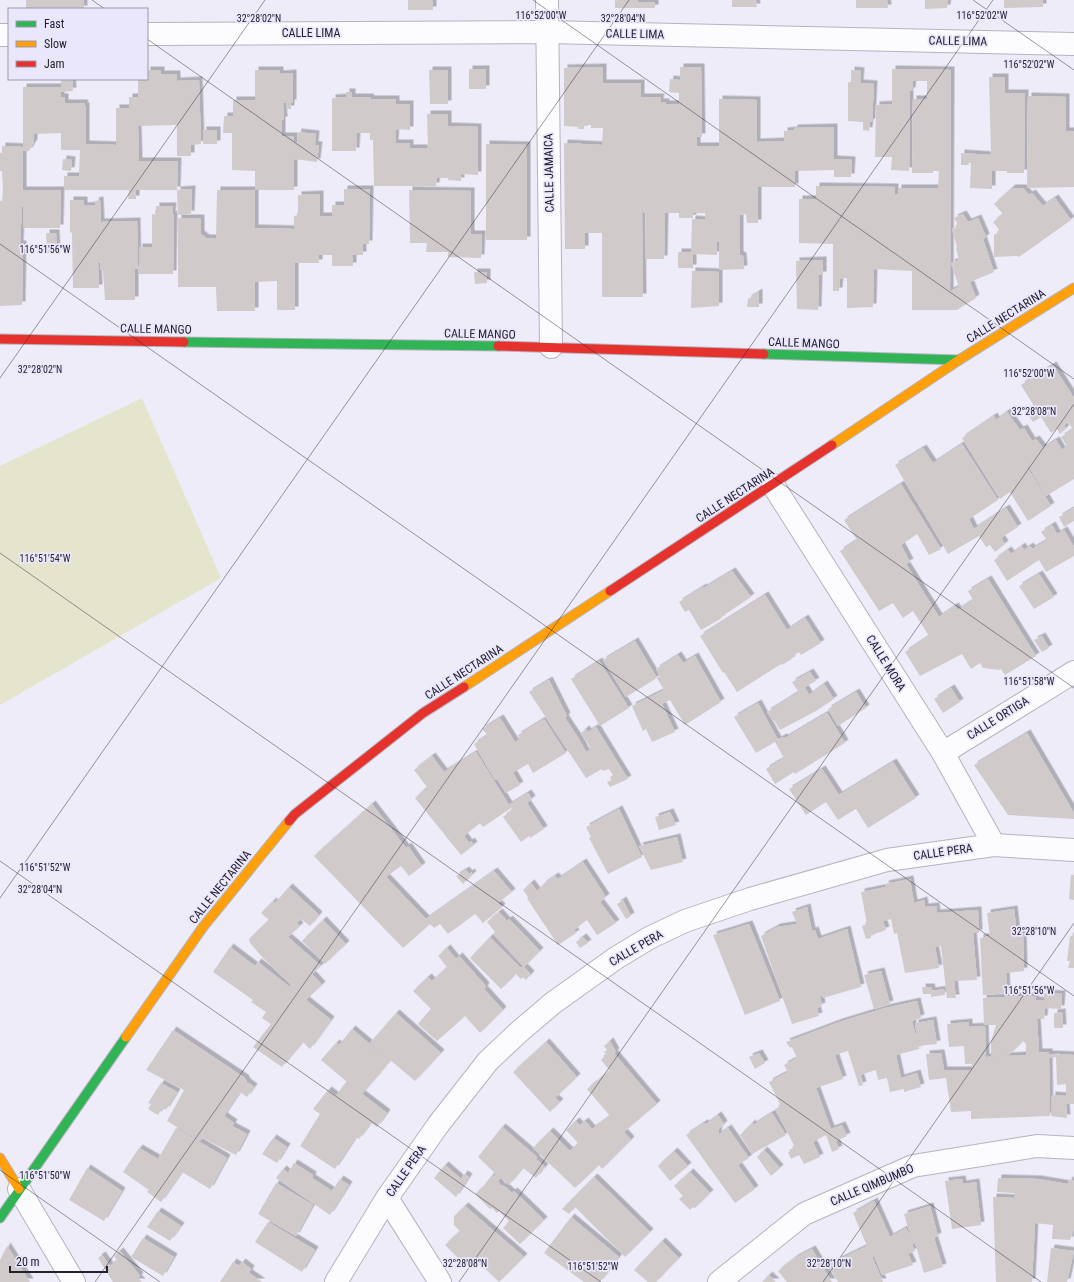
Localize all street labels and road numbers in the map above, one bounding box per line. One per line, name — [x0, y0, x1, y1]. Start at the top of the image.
street label: CALLE LIMA — [282, 26, 340, 40]
street label: CALLE LIMA — [606, 26, 665, 42]
street label: CALLE LIMA — [929, 33, 988, 49]
street label: CALLE JAMAICA — [541, 133, 557, 213]
street label: CALLE NECTARINA — [964, 286, 1048, 346]
street label: CALLE MANGO — [120, 321, 192, 337]
street label: CALLE MANGO — [444, 326, 516, 342]
street label: CALLE MANGO — [768, 335, 840, 351]
street label: CALLE NECTARINA — [693, 464, 777, 525]
street label: CALLE MORA — [863, 632, 909, 694]
street label: CALLE NECTARINA — [422, 641, 506, 702]
street label: CALLE ORTIGA — [965, 693, 1032, 743]
street label: CALLE PERA — [912, 841, 974, 863]
street label: CALLE NECTARINA — [186, 847, 254, 927]
street label: CALLE PERA — [607, 927, 665, 969]
street label: CALLE PERA — [383, 1142, 429, 1199]
street label: CALLE QIMBUMBO — [828, 1161, 916, 1209]

